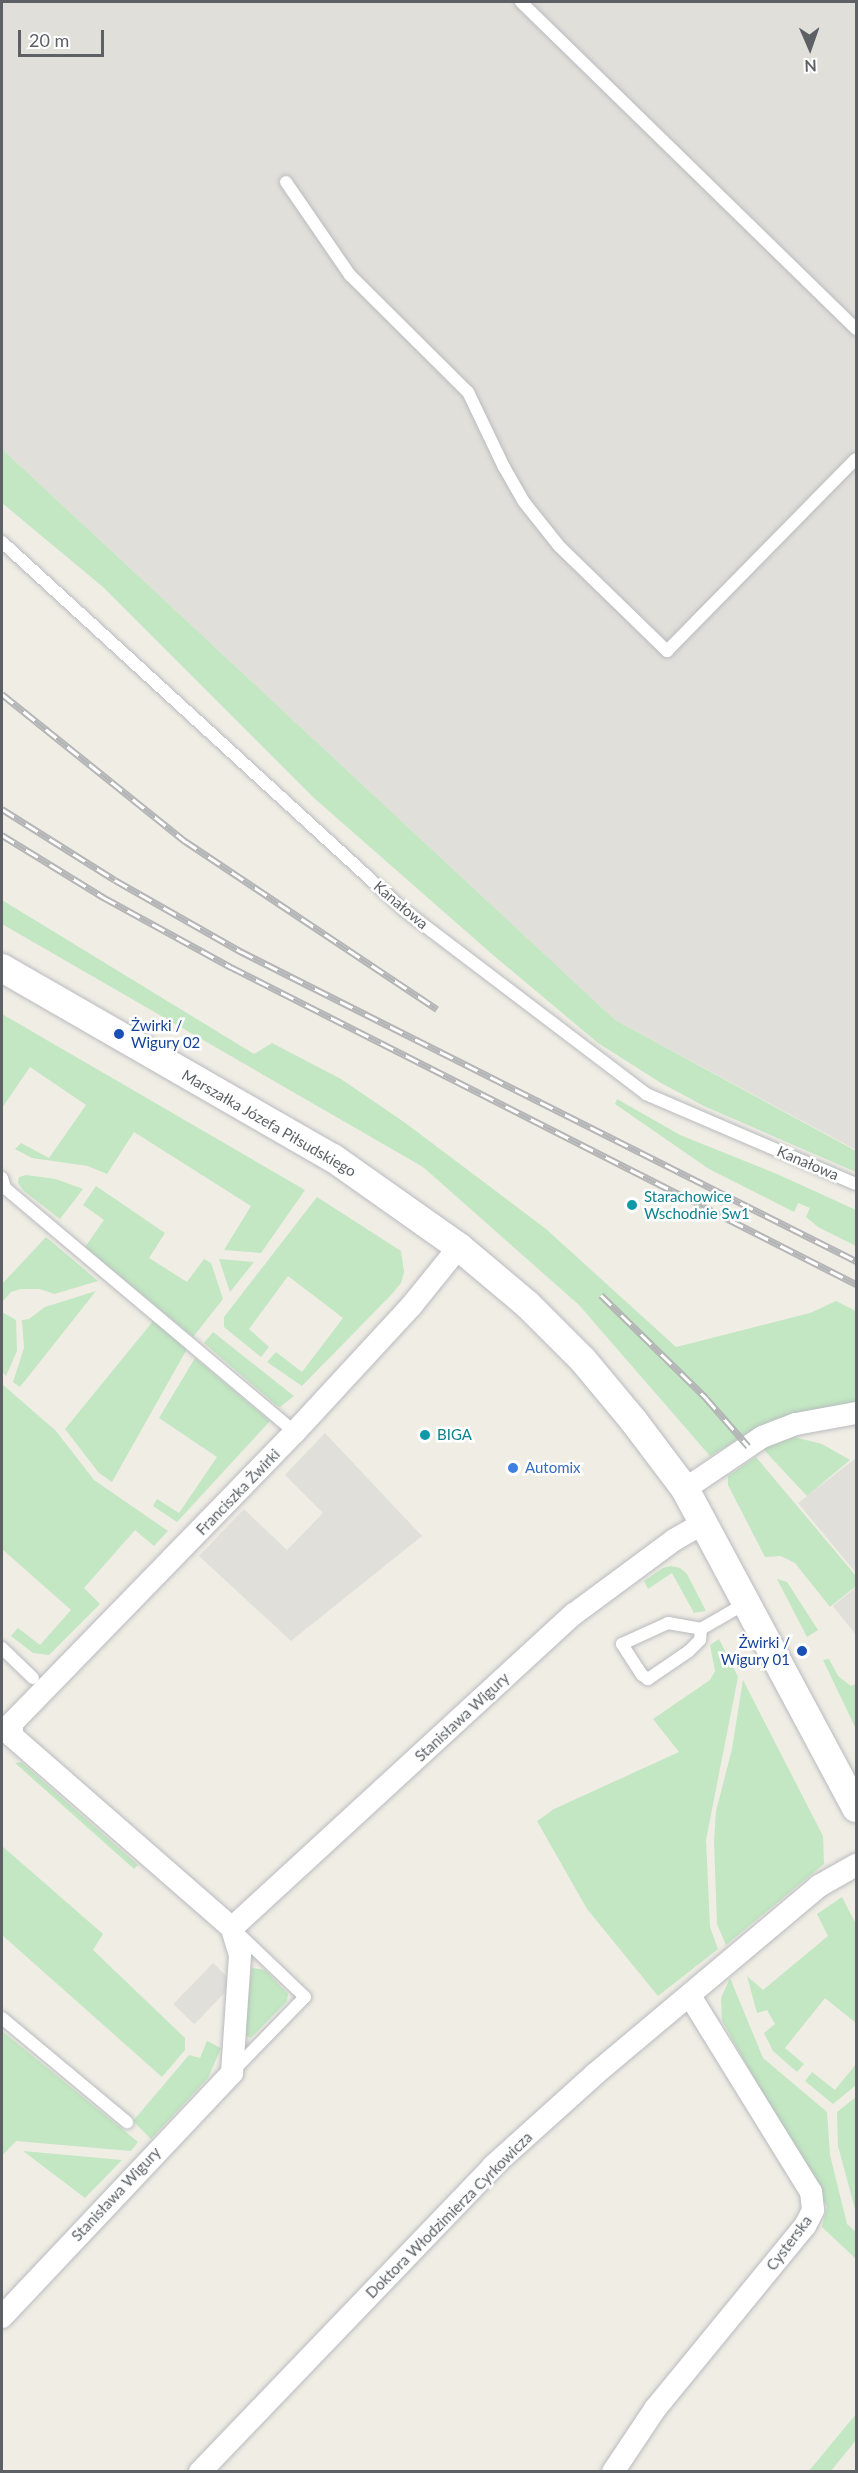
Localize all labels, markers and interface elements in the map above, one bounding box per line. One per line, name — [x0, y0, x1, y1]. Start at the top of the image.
scale bar — [21, 18, 106, 56]
north arrow — [780, 18, 840, 78]
text: 20 m — [29, 29, 69, 51]
text: N — [804, 57, 817, 76]
street label: Kanałowa — [370, 877, 432, 933]
place label: Żwirki / Wigury 02 — [131, 1016, 201, 1051]
marker: Żwirki / Wigury 02 — [112, 1027, 126, 1041]
street label: Marszałka Józefa Piłsudskiego — [179, 1066, 359, 1180]
street label: Kanałowa — [774, 1142, 842, 1184]
place label: Starachowice Wschodnie Sw1 — [644, 1187, 750, 1222]
marker: Starachowice Wschodnie Sw1 — [625, 1198, 639, 1212]
place label: BIGA — [437, 1426, 472, 1444]
marker: BIGA — [418, 1428, 432, 1442]
street label: Franciszka Żwirki — [192, 1445, 284, 1539]
place label: Automix — [525, 1459, 581, 1477]
marker: Automix — [506, 1461, 520, 1475]
place label: Żwirki / Wigury 01 — [720, 1633, 790, 1668]
marker: Żwirki / Wigury 01 — [795, 1644, 809, 1658]
street label: Stanisława Wigury — [411, 1669, 513, 1765]
street label: Doktora Włodzimierza Cyrkowicza — [362, 2128, 536, 2302]
street label: Stanisława Wigury — [68, 2143, 164, 2245]
street label: Cysterska — [763, 2212, 815, 2274]

